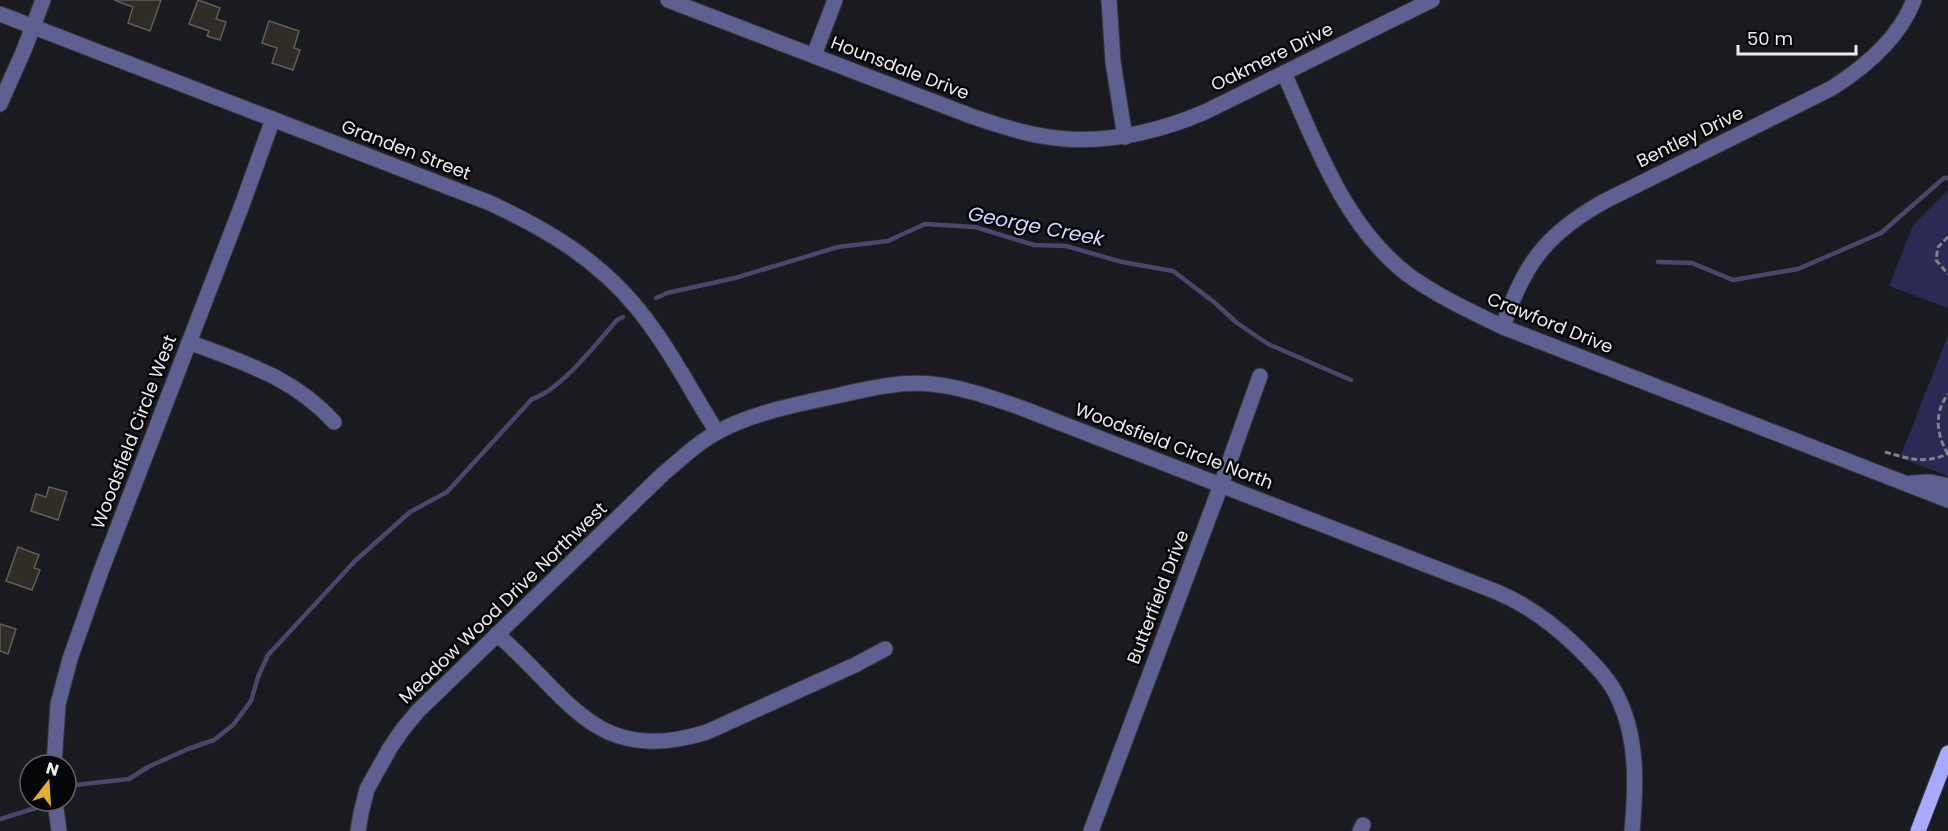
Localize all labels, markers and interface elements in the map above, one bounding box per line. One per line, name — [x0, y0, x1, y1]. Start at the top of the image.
street label: Oakmere Drive — [1206, 16, 1337, 97]
scale bar — [1738, 18, 1856, 56]
text: 50 m — [1747, 26, 1793, 51]
street label: Hounsdale Drive — [827, 30, 973, 105]
street label: Bentley Drive — [1632, 100, 1747, 173]
street label: Granden Street — [338, 113, 474, 186]
water label: George Creek — [966, 199, 1108, 253]
street label: Crawford Drive — [1483, 286, 1617, 359]
street label: Woodsfield Circle West — [85, 331, 182, 533]
street label: Woodsfield Circle North — [1071, 396, 1277, 495]
street label: Meadow Wood Drive Northwest — [393, 496, 612, 709]
street label: Butterfield Drive — [1120, 526, 1195, 667]
north arrow — [18, 753, 78, 813]
text: N — [43, 756, 61, 782]

